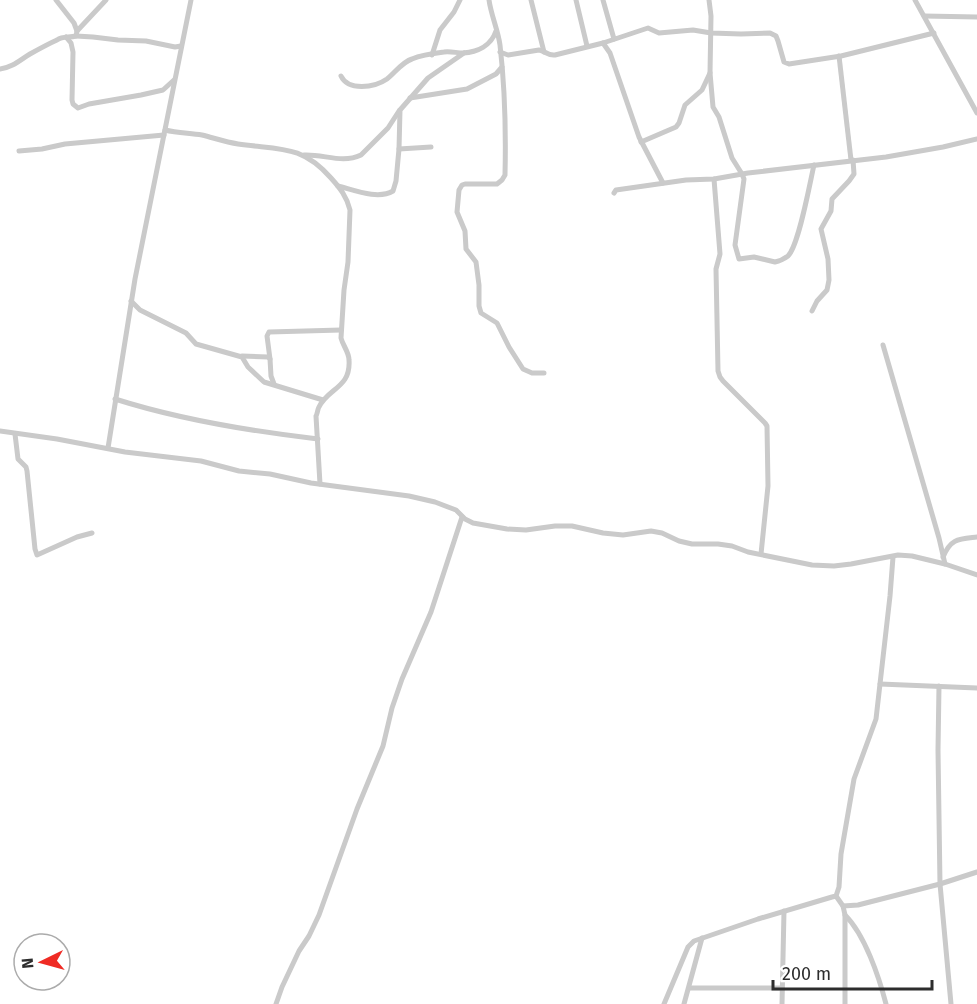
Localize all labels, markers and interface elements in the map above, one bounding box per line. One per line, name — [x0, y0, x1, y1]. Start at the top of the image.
north arrow — [12, 932, 72, 992]
scale bar — [773, 953, 932, 991]
text: N — [18, 957, 37, 969]
text: 200 m — [782, 963, 831, 985]

